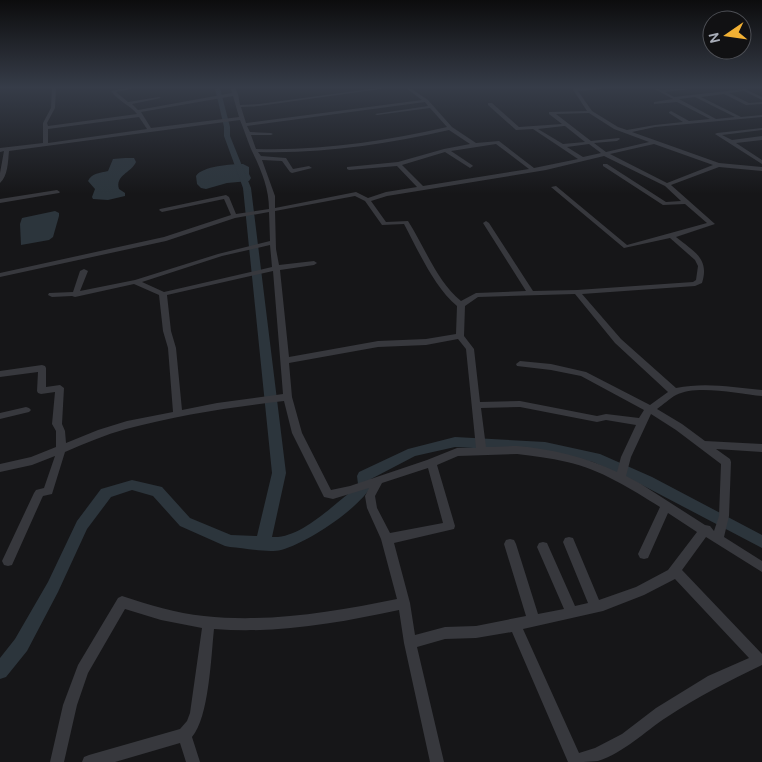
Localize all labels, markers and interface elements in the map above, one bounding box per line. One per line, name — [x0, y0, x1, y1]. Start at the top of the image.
north arrow — [702, 10, 752, 60]
text: N — [704, 31, 724, 45]

